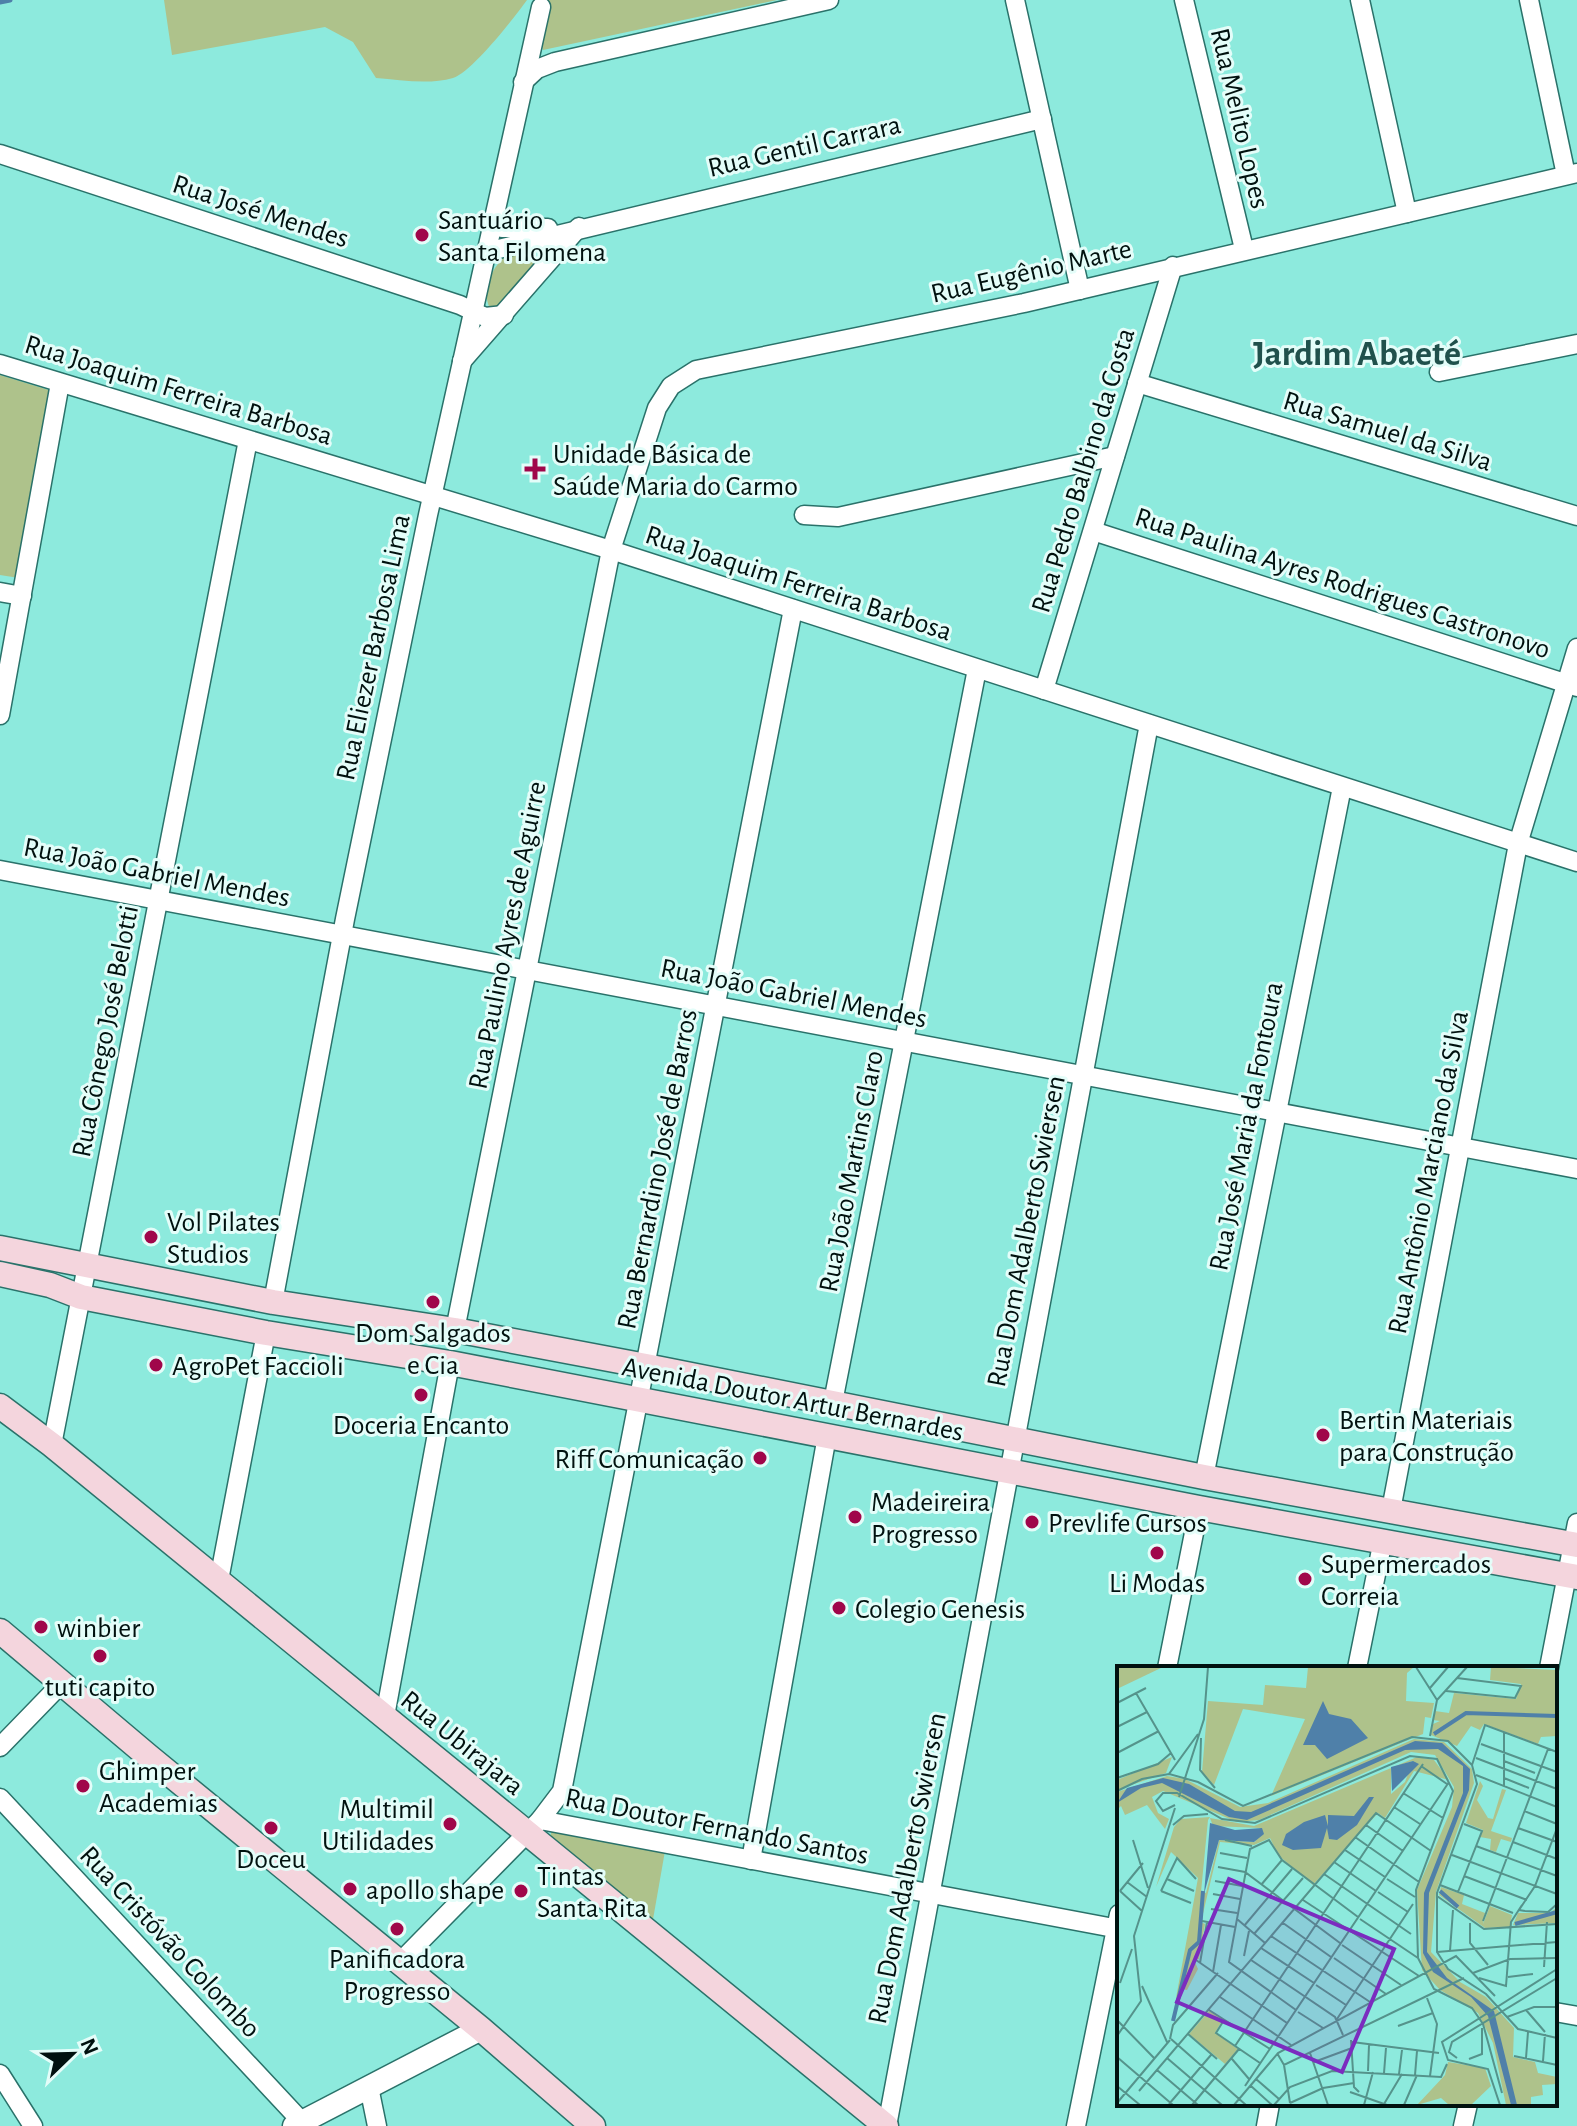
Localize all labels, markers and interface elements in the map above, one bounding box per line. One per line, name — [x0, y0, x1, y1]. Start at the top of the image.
street label: Rua Melito Lopes — [1205, 25, 1273, 211]
street label: Rua Gentil Carrara — [705, 111, 904, 183]
street label: Rua José Mendes — [169, 170, 352, 254]
place label: Santuário Santa Filomena — [438, 207, 606, 267]
marker: Santuário Santa Filomena — [413, 226, 431, 244]
street label: Rua Eugênio Marte — [928, 235, 1135, 309]
street label: Rua Pedro Balbino da Costa — [1027, 325, 1141, 616]
street label: Rua Joaquim Ferreira Barbosa — [21, 331, 336, 451]
district label: Jardim Abaeté — [1253, 336, 1461, 372]
street label: Rua Samuel da Silva — [1280, 387, 1495, 477]
place label: Unidade Básica de Saúde Maria do Carmo — [553, 441, 798, 501]
marker: Unidade Básica de Saúde Maria do Carmo — [524, 458, 546, 480]
street label: Rua Paulina Ayres Rodrigues Castronovo — [1131, 503, 1553, 664]
street label: Rua Eliezer Barbosa Lima — [332, 512, 416, 783]
street label: Rua Joaquim Ferreira Barbosa — [642, 521, 955, 647]
street label: Rua Paulino Ayres de Aguirre — [464, 779, 552, 1092]
street label: Rua João Gabriel Mendes — [21, 833, 292, 913]
street label: Rua Cônego José Belotti — [68, 903, 144, 1160]
street label: Rua João Gabriel Mendes — [658, 954, 929, 1034]
street label: Rua José Maria da Fontoura — [1205, 980, 1289, 1273]
street label: Rua Bernardino José de Barros — [613, 1007, 703, 1332]
street label: Rua Antônio Marciano da Silva — [1384, 1008, 1474, 1336]
street label: Rua João Martins Claro — [815, 1048, 889, 1295]
street label: Rua Dom Adalberto Swiersen — [983, 1073, 1071, 1389]
place label: Vol Pilates Studios — [167, 1209, 280, 1269]
marker: Vol Pilates Studios — [142, 1228, 160, 1246]
marker: Dom Salgados e Cia — [424, 1293, 442, 1311]
place label: Dom Salgados e Cia — [355, 1320, 511, 1380]
place label: AgroPet Faccioli — [172, 1353, 344, 1381]
street label: Avenida Doutor Artur Bernardes — [620, 1353, 966, 1447]
marker: AgroPet Faccioli — [147, 1356, 165, 1374]
marker: Doceria Encanto — [412, 1386, 430, 1404]
place label: Bertin Materiais para Construção — [1339, 1407, 1514, 1467]
place label: Doceria Encanto — [333, 1412, 509, 1440]
marker: Bertin Materiais para Construção — [1314, 1426, 1332, 1444]
place label: Riff Comunicação — [554, 1446, 744, 1474]
marker: Riff Comunicação — [751, 1449, 769, 1467]
place label: Madeireira Progresso — [871, 1489, 990, 1549]
marker: Madeireira Progresso — [846, 1508, 864, 1526]
place label: Prevlife Cursos — [1048, 1510, 1207, 1538]
marker: Prevlife Cursos — [1023, 1513, 1041, 1531]
marker: Li Modas — [1148, 1544, 1166, 1562]
place label: Supermercados Correia — [1321, 1551, 1491, 1611]
place label: Li Modas — [1109, 1570, 1205, 1598]
marker: Supermercados Correia — [1296, 1570, 1314, 1588]
place label: Colegio Genesis — [855, 1596, 1025, 1624]
marker: Colegio Genesis — [830, 1599, 848, 1617]
place label: winbier — [57, 1615, 140, 1643]
marker: winbier — [32, 1618, 50, 1636]
marker: tuti capito — [91, 1647, 109, 1665]
inset map — [1117, 1666, 1557, 2106]
place label: tuti capito — [45, 1674, 155, 1702]
street label: Rua Ubirajara — [395, 1686, 528, 1801]
street label: Rua Dom Adalberto Swiersen — [864, 1710, 952, 2026]
place label: Ghimper Academias — [99, 1758, 218, 1818]
marker: Ghimper Academias — [74, 1777, 92, 1795]
street label: Rua Doutor Fernando Santos — [563, 1784, 871, 1870]
place label: Multimil Utilidades — [322, 1796, 434, 1856]
marker: Multimil Utilidades — [441, 1815, 459, 1833]
marker: Doceu — [262, 1819, 280, 1837]
street label: Rua Cristóvão Colombo — [74, 1841, 265, 2043]
place label: Doceu — [236, 1846, 306, 1874]
place label: Tintas Santa Rita — [537, 1863, 647, 1923]
place label: apollo shape — [366, 1877, 504, 1905]
marker: apollo shape — [341, 1880, 359, 1898]
marker: Tintas Santa Rita — [512, 1882, 530, 1900]
marker: Panificadora Progresso — [388, 1920, 406, 1938]
place label: Panificadora Progresso — [329, 1946, 465, 2006]
north arrow — [32, 2014, 112, 2094]
text: N — [76, 2035, 103, 2058]

